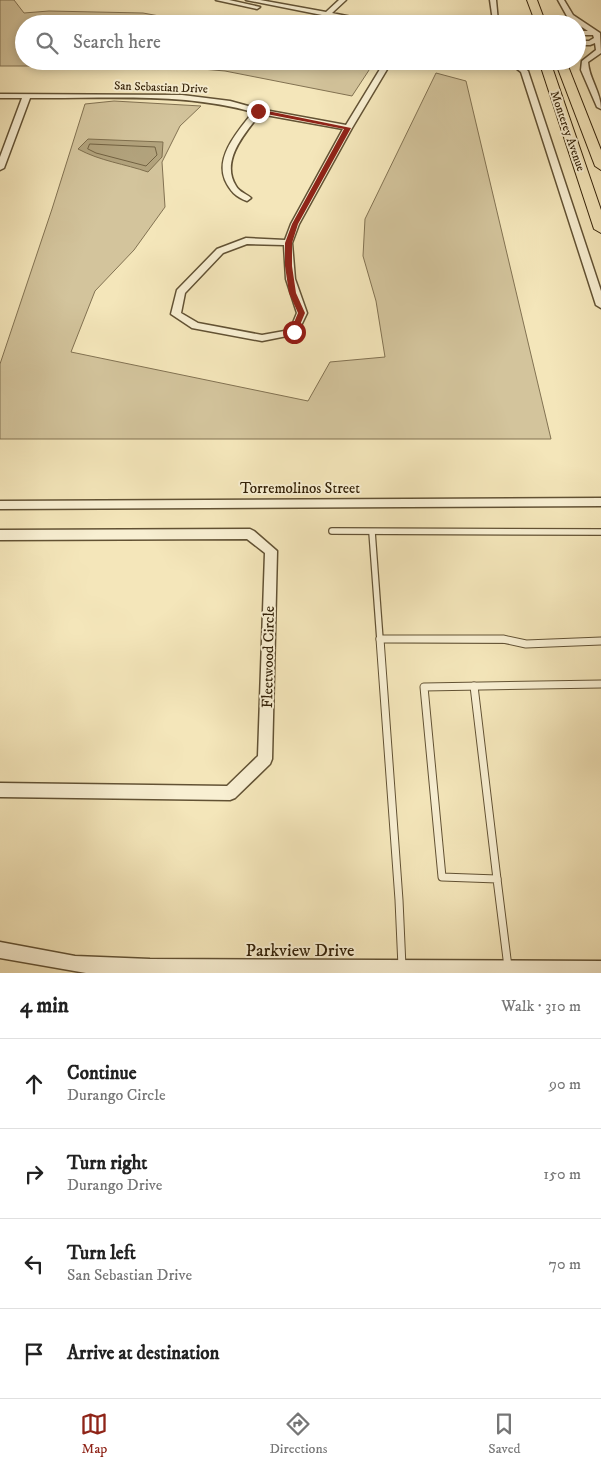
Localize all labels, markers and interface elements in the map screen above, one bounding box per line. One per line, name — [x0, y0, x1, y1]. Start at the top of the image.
search box — [15, 15, 586, 70]
icon: search — [33, 29, 61, 57]
text: Search here — [73, 31, 161, 54]
street label: San Sebastian Drive — [114, 78, 208, 97]
street label: Monterey Avenue — [547, 89, 588, 173]
route end — [247, 100, 270, 123]
route start — [283, 321, 306, 344]
street label: Torremolinos Street — [240, 479, 360, 498]
street label: Fleetwood Circle — [258, 606, 279, 708]
street label: Parkview Drive — [245, 940, 355, 962]
text: 4 min — [20, 993, 69, 1019]
text: Walk · 310 m — [501, 996, 581, 1016]
text: Continue — [67, 1062, 137, 1085]
icon: ahead — [20, 1070, 48, 1098]
text: 90 m — [549, 1074, 581, 1094]
text: Durango Circle — [67, 1085, 166, 1105]
text: Turn right — [67, 1152, 147, 1175]
icon: right — [20, 1160, 48, 1188]
text: 150 m — [543, 1164, 581, 1184]
text: Durango Drive — [67, 1175, 162, 1195]
text: Turn left — [67, 1242, 136, 1265]
icon: left — [20, 1250, 48, 1278]
text: 70 m — [549, 1254, 581, 1274]
text: San Sebastian Drive — [67, 1265, 192, 1285]
icon: arrive — [20, 1340, 48, 1368]
text: Arrive at destination — [67, 1342, 219, 1365]
tab: Map — [80, 1410, 108, 1458]
tab: Directions — [269, 1410, 327, 1458]
tab: Saved — [488, 1410, 521, 1458]

